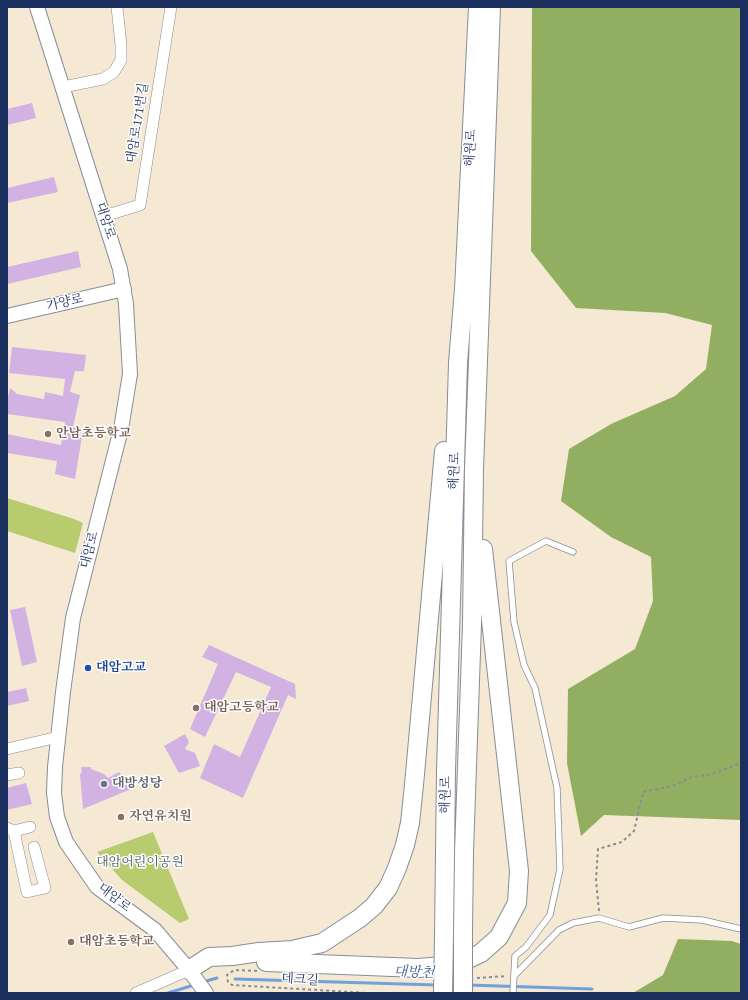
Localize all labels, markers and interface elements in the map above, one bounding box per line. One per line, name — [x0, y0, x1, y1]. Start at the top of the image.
street label: 대암로171번길 — [124, 81, 152, 165]
street label: 해원로 — [462, 129, 480, 167]
street label: 대암로 — [92, 201, 118, 241]
street label: 가양로 — [45, 291, 85, 315]
place label: 안남초등학교 — [56, 426, 131, 442]
marker: 안남초등학교 — [43, 429, 53, 439]
street label: 해원로 — [447, 452, 463, 490]
street label: 대암로 — [78, 530, 102, 570]
place label: 대암고교 — [96, 660, 146, 676]
marker: 대암고교 — [83, 663, 93, 673]
place label: 대암고등학교 — [204, 700, 279, 716]
marker: 대암고등학교 — [191, 703, 201, 713]
place label: 대방성당 — [112, 776, 162, 792]
street label: 해원로 — [438, 776, 454, 814]
marker: 대방성당 — [99, 779, 109, 789]
place label: 자연유치원 — [129, 809, 192, 825]
marker: 자연유치원 — [116, 812, 126, 822]
park label: 대암어린이공원 — [96, 855, 184, 871]
street label: 대암로 — [94, 880, 134, 916]
place label: 대암초등학교 — [79, 934, 154, 950]
marker: 대암초등학교 — [66, 937, 76, 947]
water label: 대방천 — [393, 964, 435, 982]
street label: 데크길 — [281, 971, 319, 989]

